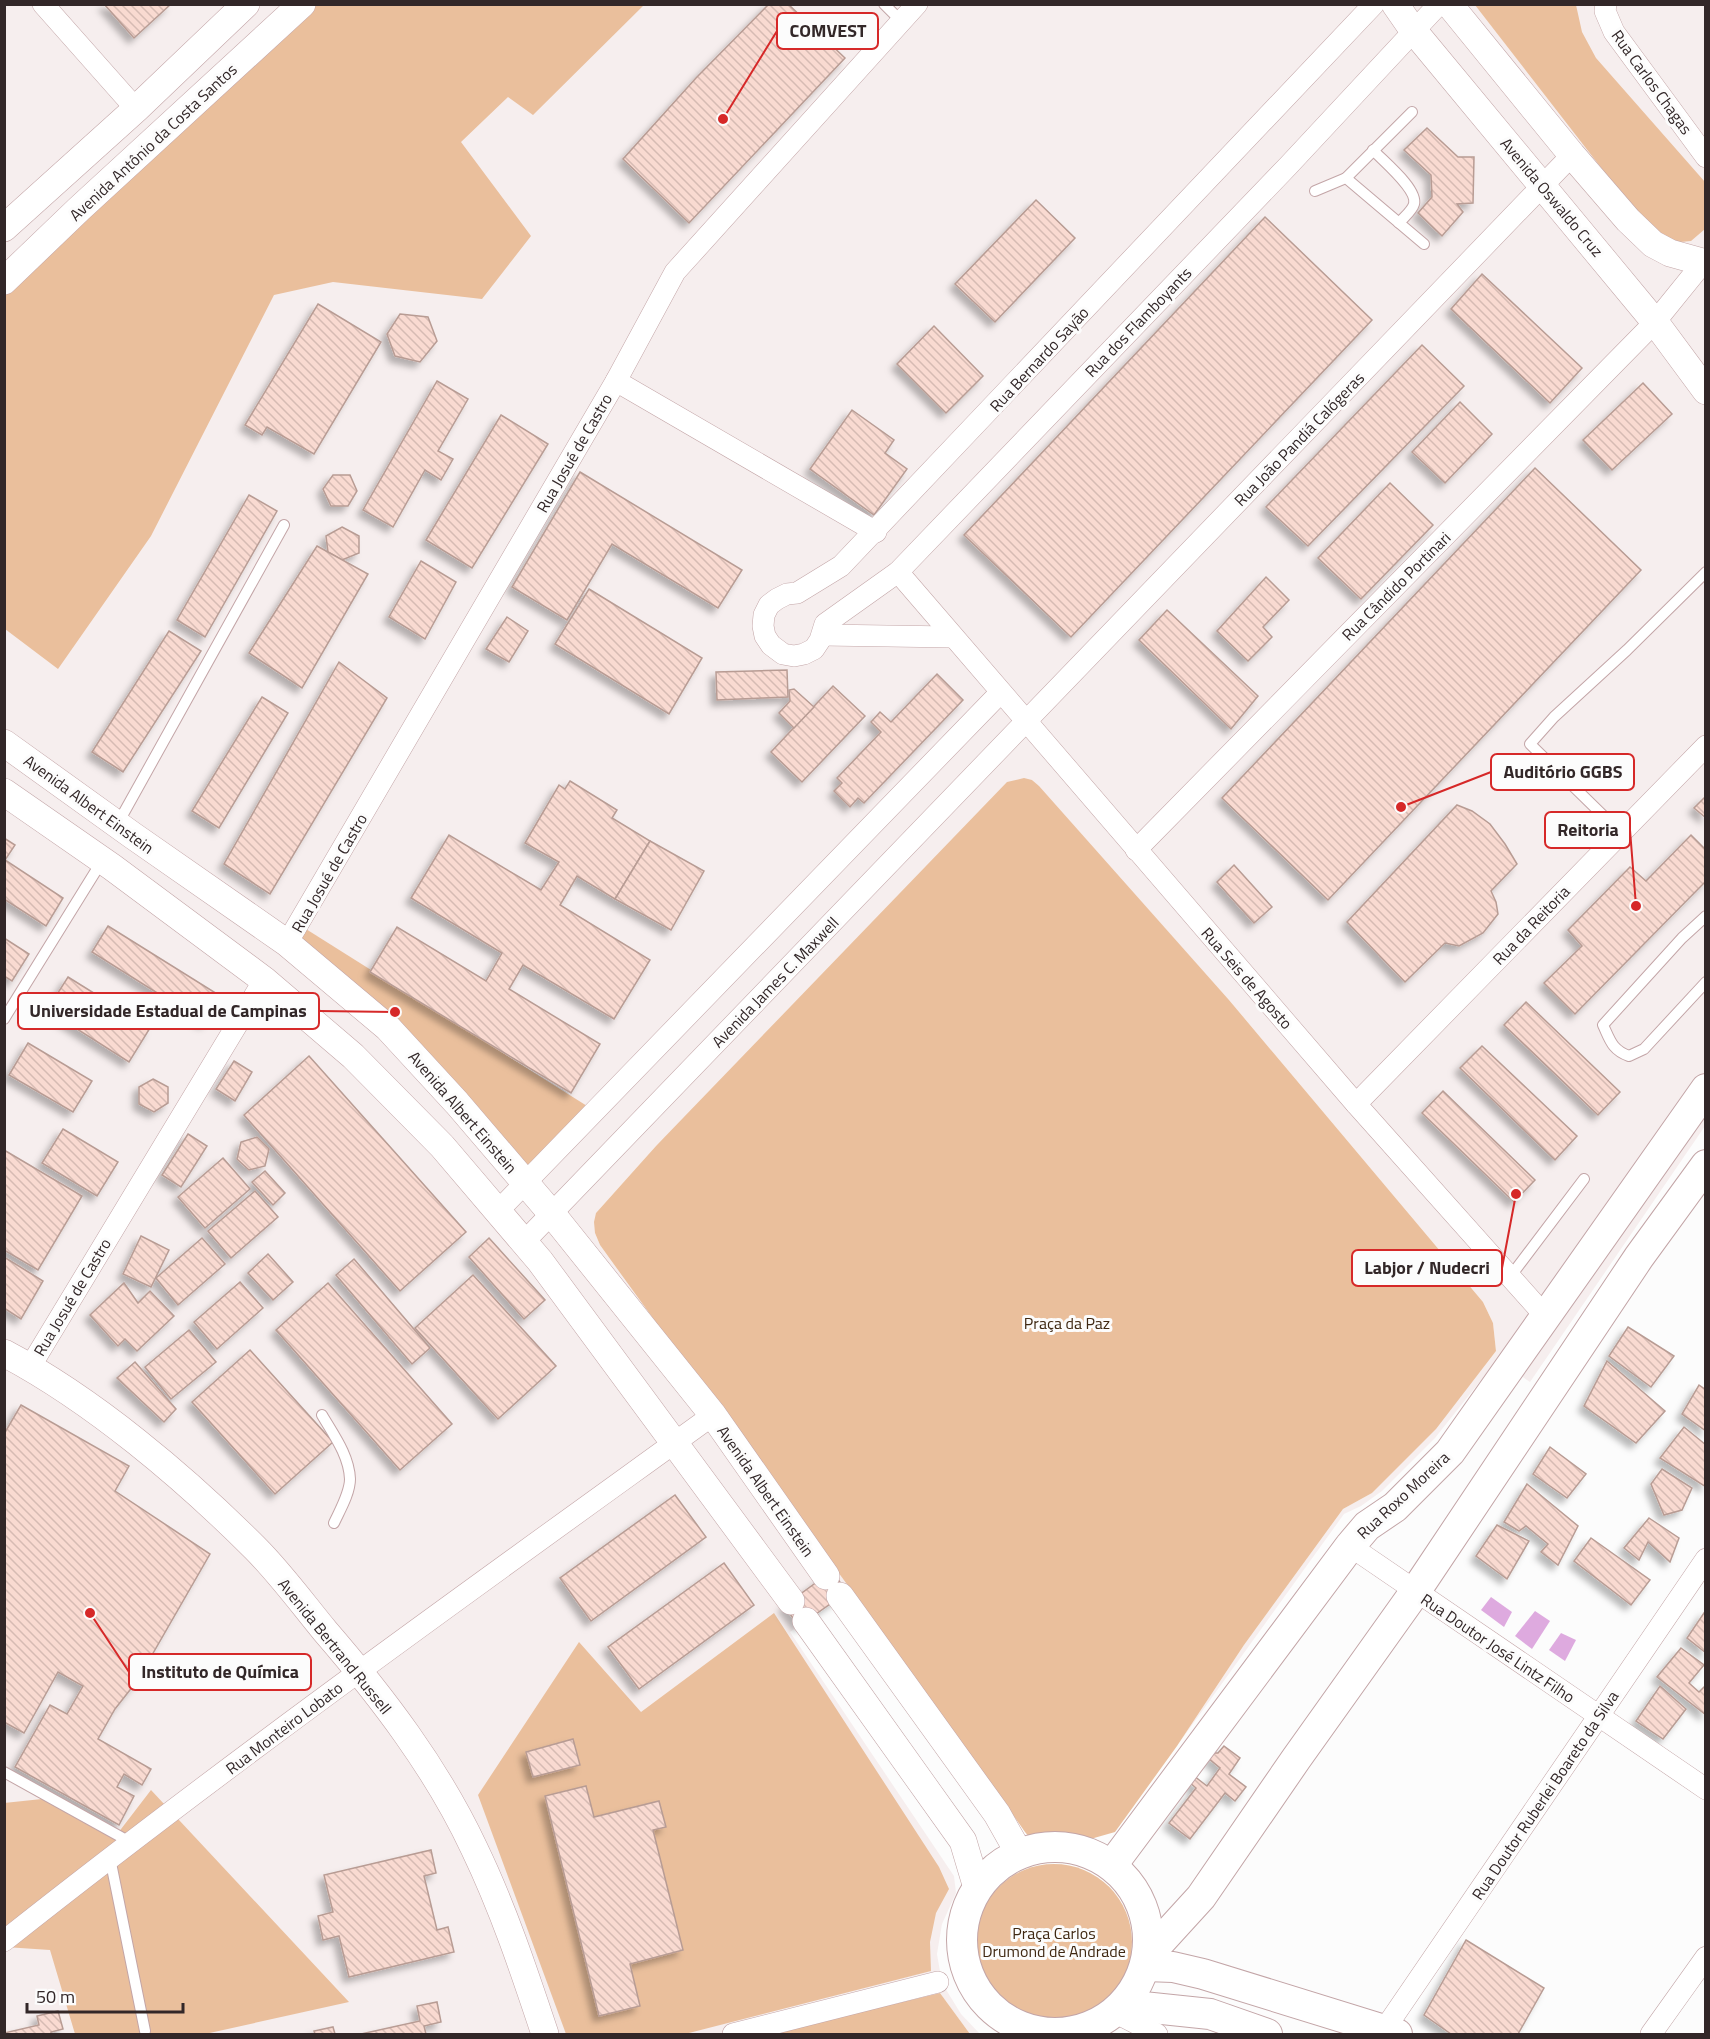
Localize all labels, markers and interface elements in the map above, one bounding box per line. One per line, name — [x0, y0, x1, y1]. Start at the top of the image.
callout: COMVEST — [777, 13, 878, 49]
text: COMVEST — [790, 17, 867, 44]
street label: Rua Carlos Chagas — [1606, 25, 1698, 139]
street label: Avenida Antônio da Costa Santos — [64, 58, 242, 226]
street label: Avenida Oswaldo Cruz — [1495, 132, 1609, 262]
street label: Rua dos Flamboyants — [1079, 261, 1197, 383]
street label: Rua Bernardo Sayão — [984, 301, 1094, 417]
street label: Rua João Pandiá Calógeras — [1228, 366, 1370, 512]
street label: Rua Josué de Castro — [530, 389, 618, 517]
street label: Rua Cândido Portinari — [1336, 526, 1456, 646]
street label: Avenida Albert Einstein — [19, 749, 159, 859]
callout: Auditório GGBS — [1491, 754, 1634, 790]
text: Auditório GGBS — [1503, 758, 1623, 785]
street label: Rua Josué de Castro — [285, 809, 373, 937]
callout: Reitoria — [1545, 812, 1630, 848]
text: Reitoria — [1557, 816, 1619, 843]
street label: Rua da Reitoria — [1487, 880, 1575, 970]
street label: Avenida James C. Maxwell — [706, 911, 844, 1053]
street label: Rua Seis de Agosto — [1196, 922, 1298, 1034]
callout: Universidade Estadual de Campinas — [18, 993, 319, 1029]
text: Universidade Estadual de Campinas — [29, 997, 307, 1024]
street label: Avenida Albert Einstein — [403, 1045, 523, 1179]
street label: Rua Josué de Castro — [27, 1233, 117, 1361]
callout: Labjor / Nudecri — [1352, 1250, 1502, 1286]
text: Labjor / Nudecri — [1364, 1254, 1490, 1281]
park label: Praça da Paz — [1024, 1311, 1110, 1335]
street label: Avenida Albert Einstein — [712, 1420, 820, 1562]
street label: Rua Roxo Moreira — [1351, 1446, 1455, 1544]
street label: Avenida Bertrand Russell — [273, 1573, 397, 1719]
street label: Rua Doutor José Lintz Filho — [1416, 1587, 1580, 1709]
callout: Instituto de Química — [129, 1654, 311, 1690]
text: Instituto de Química — [141, 1658, 299, 1685]
street label: Rua Monteiro Lobato — [220, 1676, 348, 1780]
street label: Rua Doutor Ruberlei Boareto da Silva — [1466, 1685, 1624, 1905]
park label: Praça Carlos Drumond de Andrade — [982, 1921, 1126, 1963]
scale bar — [27, 1976, 183, 2014]
text: 50 m — [36, 1983, 75, 2010]

